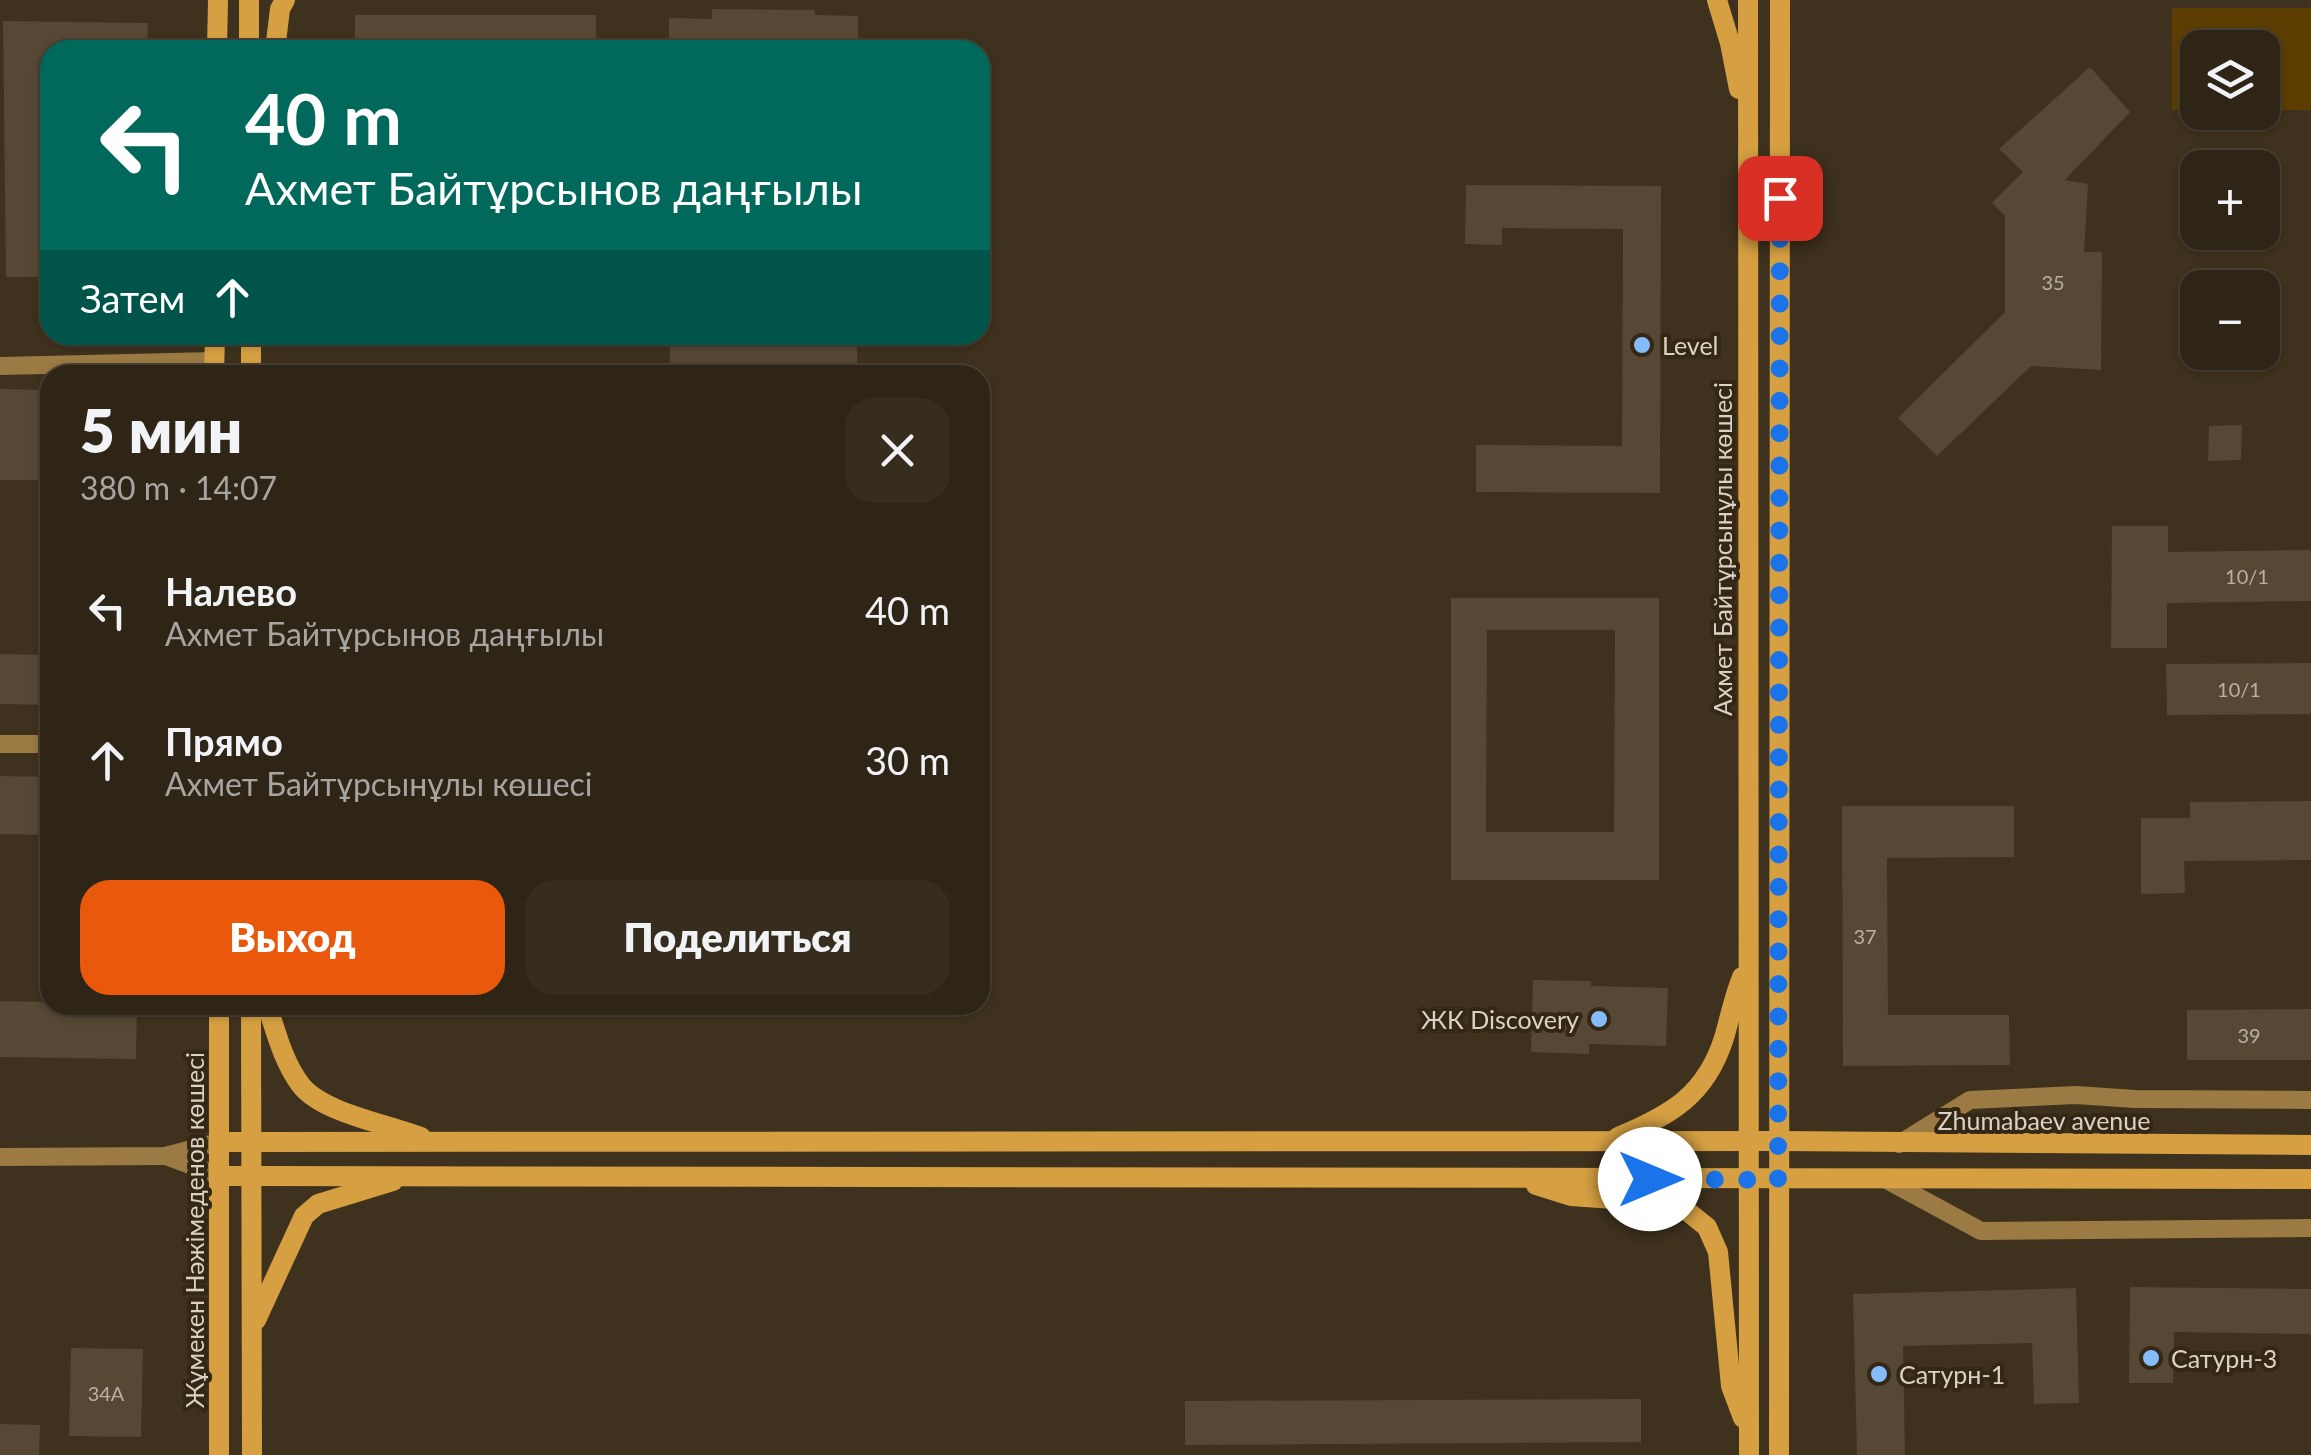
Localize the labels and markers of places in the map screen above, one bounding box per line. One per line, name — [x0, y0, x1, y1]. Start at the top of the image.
pin — [1738, 156, 1823, 241]
place label: Level — [1662, 330, 1719, 360]
marker: Level — [1631, 334, 1653, 356]
place label: ЖК Discovery — [1421, 1004, 1579, 1034]
marker: ЖК Discovery — [1588, 1008, 1610, 1030]
place label: Сатурн-3 — [2171, 1343, 2277, 1373]
marker: Сатурн-3 — [2140, 1347, 2162, 1369]
place label: Сатурн-1 — [1899, 1359, 2005, 1389]
marker: Сатурн-1 — [1868, 1363, 1890, 1385]

